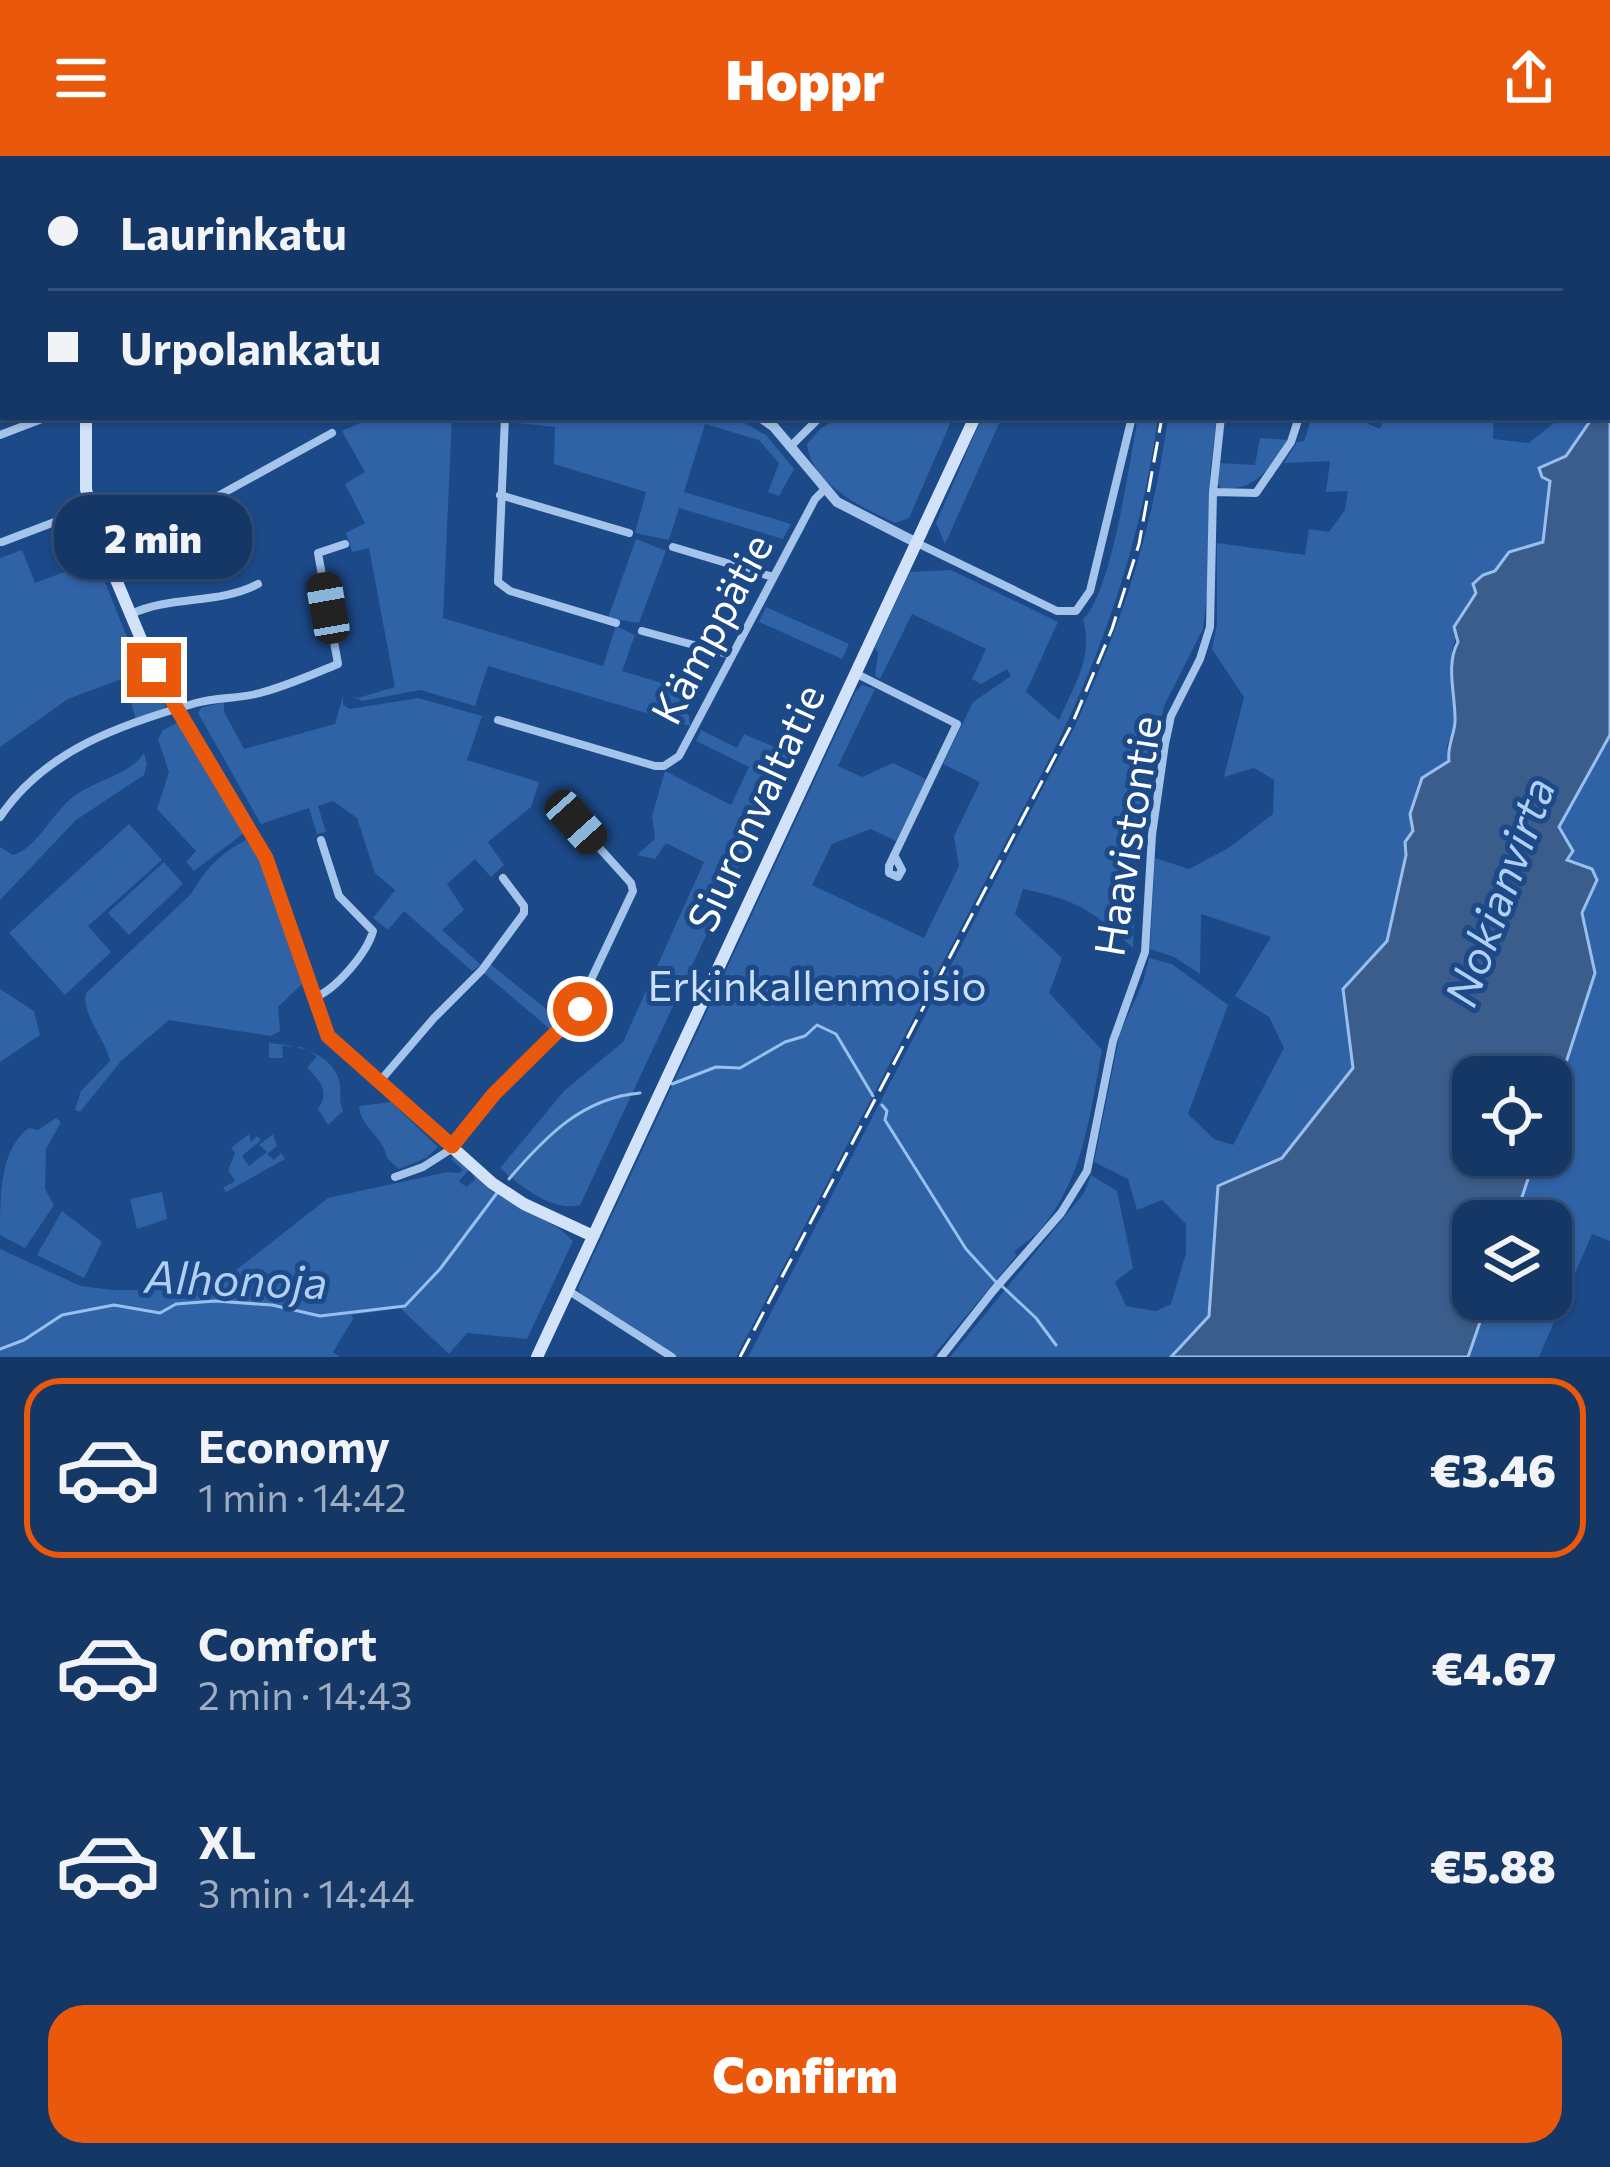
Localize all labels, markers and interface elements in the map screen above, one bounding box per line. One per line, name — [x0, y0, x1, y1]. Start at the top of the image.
icon: menu — [48, 45, 114, 111]
text: Hoppr — [725, 45, 885, 111]
icon: share — [1496, 45, 1562, 111]
text: Laurinkatu — [120, 204, 347, 259]
text: Urpolankatu — [120, 319, 381, 374]
callout: 2 min — [55, 496, 253, 580]
text: 2 min — [104, 513, 202, 561]
street label: Kämppätie — [638, 524, 782, 732]
car — [304, 569, 352, 647]
route end — [127, 643, 181, 697]
street label: Siuronvaltatie — [674, 675, 834, 939]
street label: Haavistontie — [1081, 712, 1171, 960]
water label: Nokianvirta — [1431, 769, 1564, 1013]
car — [539, 783, 613, 861]
park label: Erkinkallenmoisio — [647, 958, 987, 1010]
route start — [553, 982, 607, 1036]
map controls — [1452, 1056, 1572, 1320]
button: locate — [1452, 1056, 1572, 1176]
button: layers — [1452, 1200, 1572, 1320]
water label: Alhonoja — [142, 1247, 328, 1308]
icon: car — [54, 1414, 162, 1522]
text: Economy — [198, 1417, 390, 1472]
text: €3.46 — [1430, 1441, 1556, 1496]
text: 1 min · 14:42 — [198, 1472, 406, 1520]
icon: car — [54, 1612, 162, 1720]
text: Comfort — [198, 1615, 377, 1670]
text: €4.67 — [1432, 1639, 1556, 1694]
text: 2 min · 14:43 — [198, 1670, 413, 1718]
icon: car — [54, 1810, 162, 1918]
text: XL — [198, 1813, 256, 1868]
text: €5.88 — [1430, 1837, 1556, 1892]
text: 3 min · 14:44 — [198, 1868, 414, 1916]
button: Confirm — [48, 2005, 1562, 2143]

